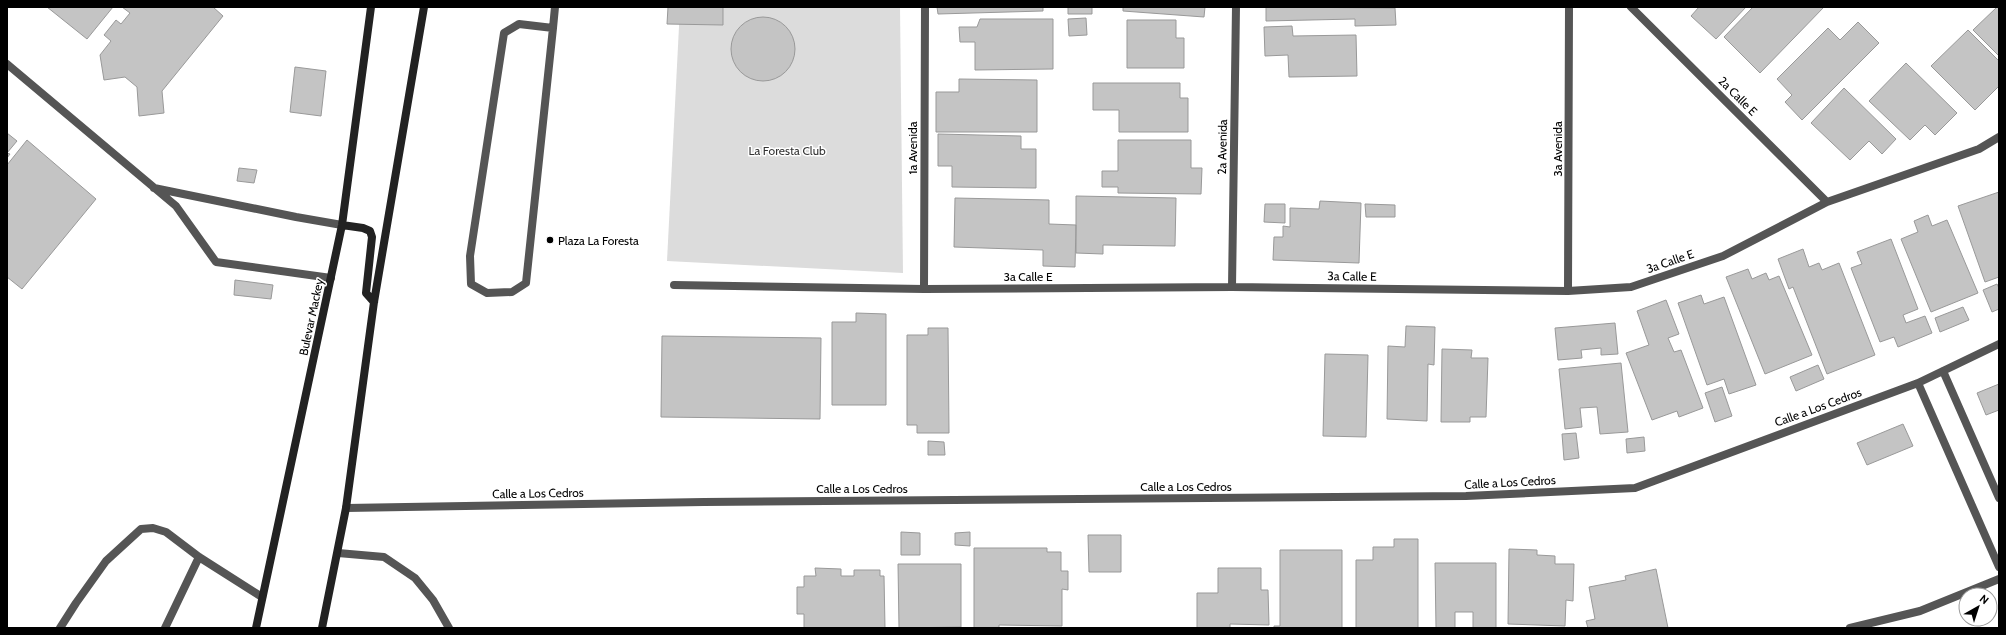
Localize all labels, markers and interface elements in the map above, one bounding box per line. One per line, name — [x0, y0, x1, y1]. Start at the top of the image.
street label: 2a Calle E — [1715, 73, 1761, 119]
street label: 2a Avenida — [1214, 119, 1230, 175]
street label: 1a Avenida — [905, 121, 920, 174]
street label: 3a Avenida — [1550, 121, 1565, 177]
park label: La Foresta Club — [748, 143, 826, 158]
place label: Plaza La Foresta — [558, 233, 639, 248]
marker: Plaza La Foresta — [545, 235, 555, 245]
street label: 3a Calle E — [1644, 246, 1696, 276]
street label: 3a Calle E — [1327, 268, 1377, 284]
street label: 3a Calle E — [1003, 269, 1053, 284]
street label: Bulevar Mackey — [296, 277, 326, 357]
street label: Calle a Los Cedros — [1772, 384, 1864, 430]
street label: Calle a Los Cedros — [1464, 472, 1556, 492]
street label: Calle a Los Cedros — [1140, 479, 1232, 494]
street label: Calle a Los Cedros — [816, 481, 908, 496]
street label: Calle a Los Cedros — [492, 485, 584, 501]
north arrow — [1958, 587, 1998, 627]
text: N — [1977, 591, 1992, 607]

